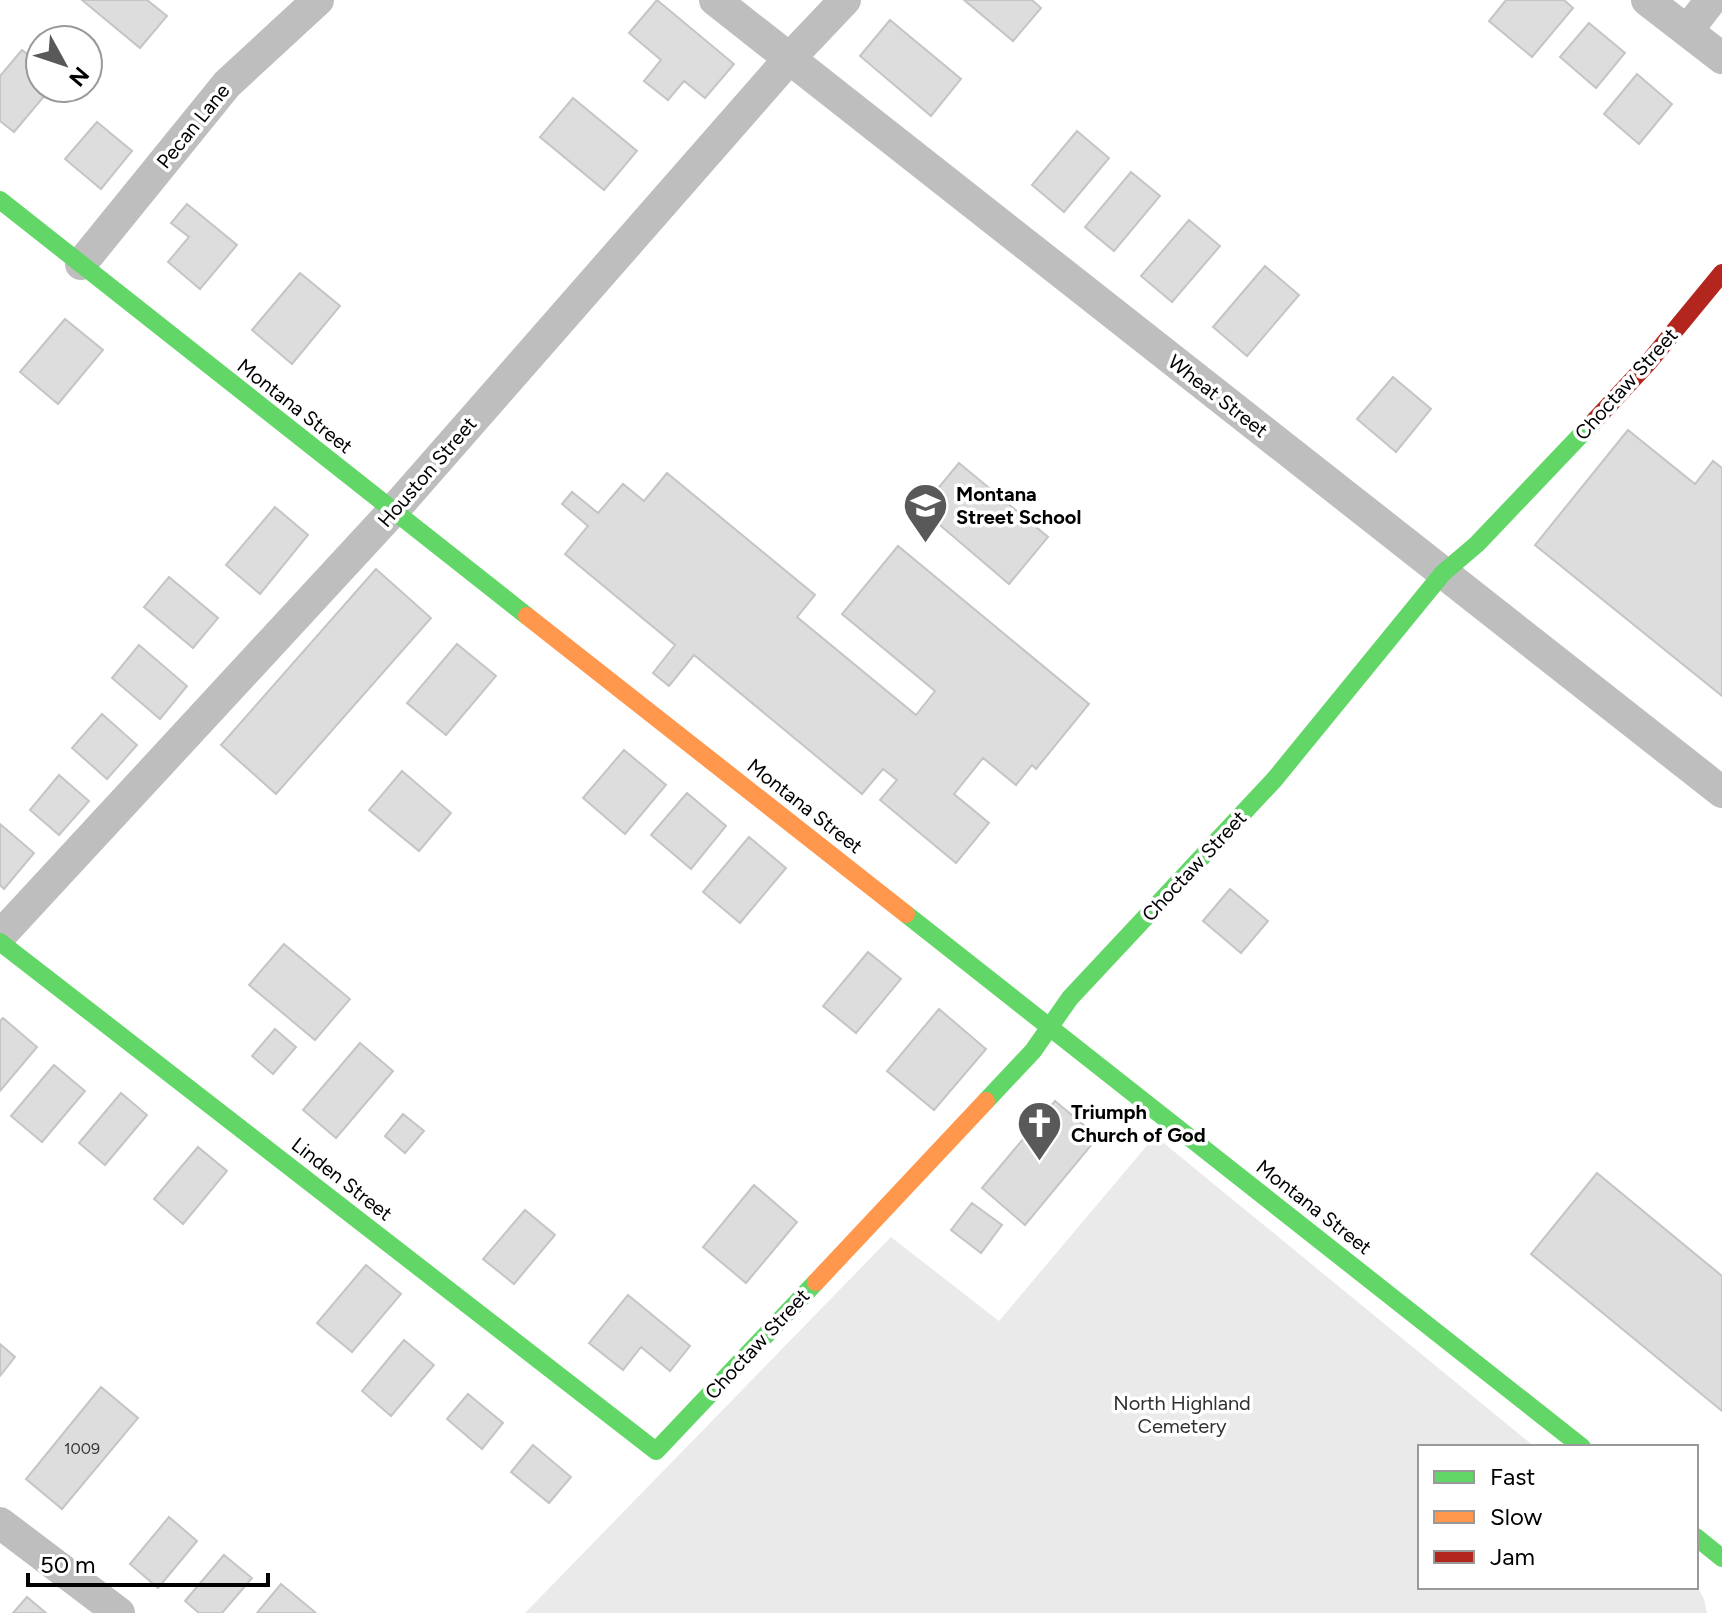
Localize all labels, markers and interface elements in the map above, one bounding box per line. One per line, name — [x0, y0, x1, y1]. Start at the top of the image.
north arrow — [24, 24, 104, 104]
text: N — [63, 61, 95, 92]
street label: Pecan Lane — [152, 79, 234, 173]
street label: Choctaw Street — [1570, 323, 1682, 445]
street label: Wheat Street — [1163, 350, 1273, 442]
street label: Montana Street — [233, 354, 357, 458]
street label: Houston Street — [373, 412, 481, 532]
school or university icon: Montana Street School — [901, 482, 949, 545]
place label: Montana Street School — [956, 482, 1081, 529]
street label: Montana Street — [743, 754, 867, 858]
street label: Choctaw Street — [1137, 806, 1251, 926]
church icon: Triumph Church of God — [1016, 1100, 1064, 1163]
place label: Triumph Church of God — [1071, 1100, 1206, 1147]
street label: Linden Street — [287, 1132, 397, 1226]
street label: Montana Street — [1252, 1155, 1376, 1259]
street label: Choctaw Street — [700, 1284, 814, 1404]
park label: North Highland Cemetery — [1113, 1391, 1251, 1438]
house number: 1009 — [64, 1439, 100, 1458]
legend — [1418, 1445, 1698, 1589]
text: Fast — [1490, 1462, 1535, 1491]
text: Slow — [1490, 1502, 1543, 1531]
scale bar — [28, 1537, 268, 1587]
text: Jam — [1490, 1542, 1535, 1571]
text: 50 m — [40, 1550, 96, 1579]

